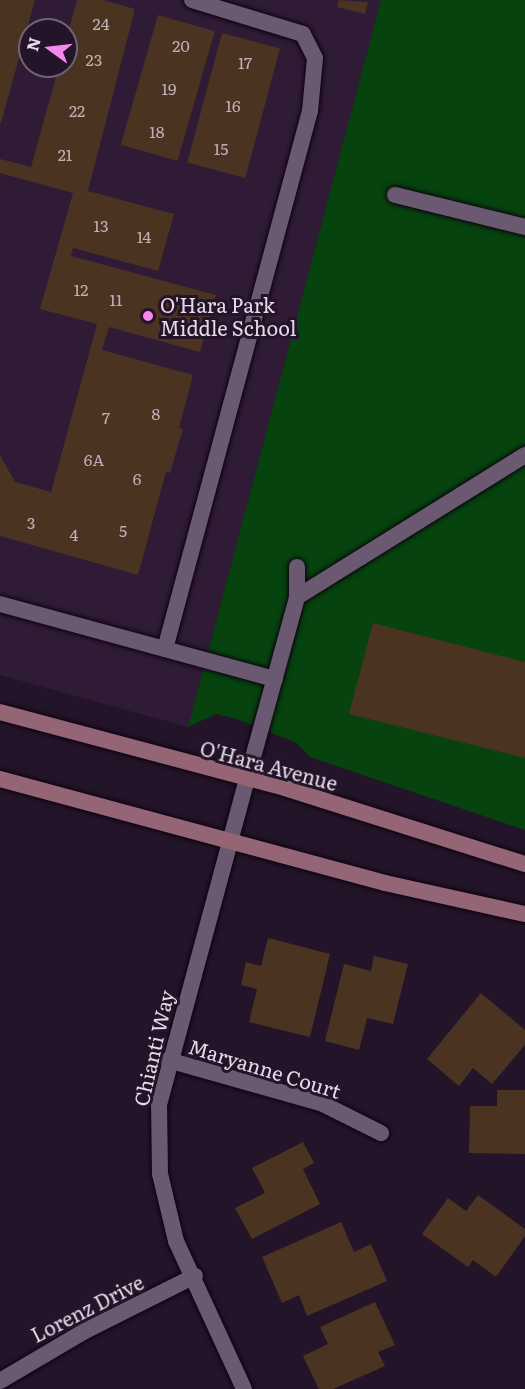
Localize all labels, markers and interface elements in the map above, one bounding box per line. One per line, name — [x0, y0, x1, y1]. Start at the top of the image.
house number: 24 — [93, 13, 109, 33]
north arrow — [18, 18, 78, 78]
text: N — [19, 34, 46, 53]
house number: 20 — [172, 35, 190, 55]
house number: 23 — [86, 49, 102, 69]
house number: 17 — [238, 52, 252, 72]
house number: 19 — [162, 78, 176, 98]
house number: 16 — [225, 95, 241, 115]
house number: 22 — [69, 100, 85, 120]
house number: 18 — [149, 121, 165, 141]
house number: 15 — [214, 138, 228, 158]
house number: 21 — [58, 144, 72, 164]
house number: 13 — [93, 215, 109, 235]
house number: 14 — [137, 226, 151, 246]
house number: 12 — [74, 279, 88, 299]
house number: 11 — [109, 289, 123, 309]
place label: O'Hara Park Middle School — [160, 292, 296, 339]
marker: O'Hara Park Middle School — [141, 309, 155, 323]
house number: 8 — [152, 403, 160, 423]
house number: 7 — [102, 407, 110, 427]
house number: 6A — [84, 449, 104, 469]
house number: 6 — [133, 468, 141, 488]
house number: 3 — [27, 512, 35, 532]
house number: 5 — [119, 520, 127, 540]
house number: 4 — [70, 524, 78, 544]
street label: O'Hara Avenue — [198, 735, 340, 795]
street label: Chianti Way — [128, 988, 178, 1108]
street label: Maryanne Court — [186, 1033, 344, 1103]
street label: Lorenz Drive — [27, 1269, 147, 1347]

